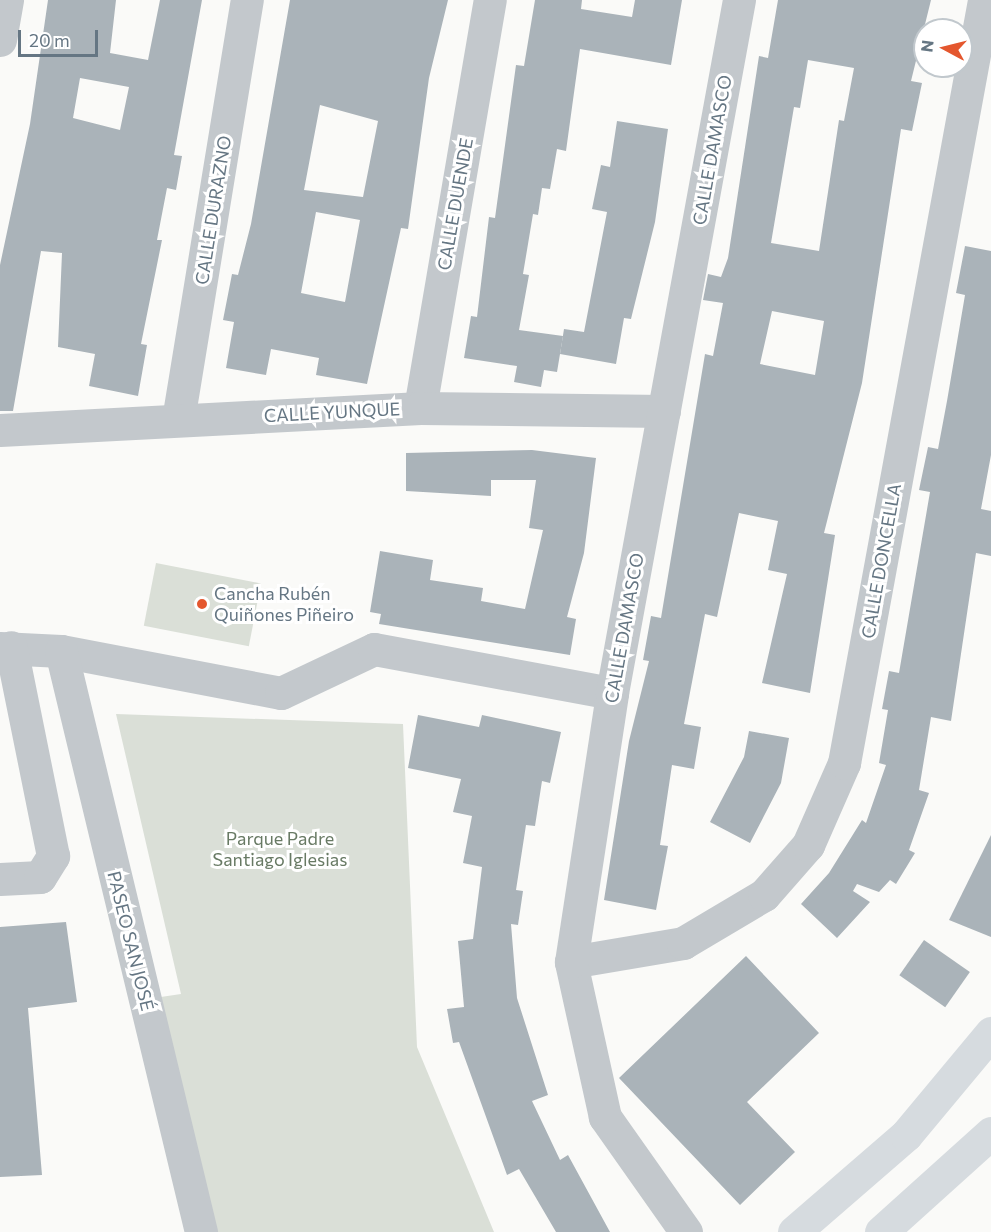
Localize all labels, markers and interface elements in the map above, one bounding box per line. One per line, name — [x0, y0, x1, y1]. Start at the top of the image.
scale bar — [21, 18, 100, 56]
north arrow — [913, 18, 973, 78]
text: 20 m — [29, 29, 70, 51]
text: N — [916, 39, 937, 53]
street label: CALLE DAMASCO — [688, 73, 736, 227]
street label: CALLE DURAZNO — [191, 134, 235, 286]
street label: CALLE DUENDE — [433, 136, 477, 272]
street label: CALLE YUNQUE — [263, 398, 401, 426]
street label: CALLE DONCELLA — [857, 482, 905, 640]
street label: CALLE DAMASCO — [600, 551, 648, 705]
place label: Cancha Rubén Quiñones Piñeiro — [214, 583, 354, 626]
marker: Cancha Rubén Quiñones Piñeiro — [195, 597, 209, 611]
park label: Parque Padre Santiago Iglesias — [213, 828, 347, 870]
street label: PASEO SAN JOSÉ — [103, 869, 159, 1013]

